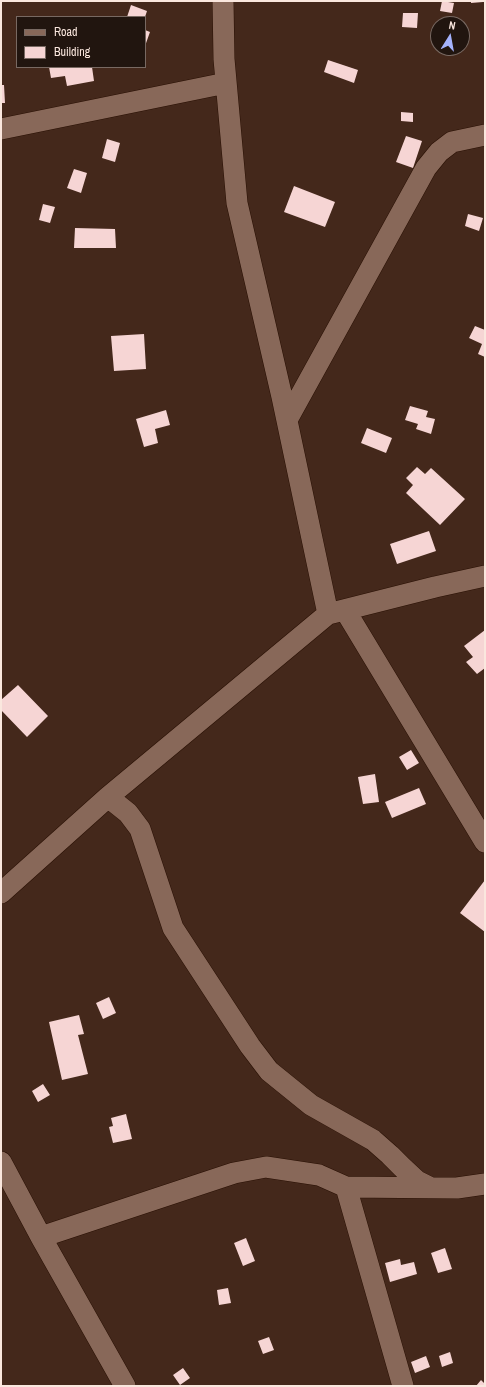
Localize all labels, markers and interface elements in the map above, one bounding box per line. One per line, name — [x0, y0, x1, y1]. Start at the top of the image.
legend — [16, 16, 146, 68]
north arrow — [430, 16, 470, 56]
text: N — [448, 18, 457, 33]
text: Road — [54, 24, 78, 40]
text: Building — [54, 44, 90, 60]

